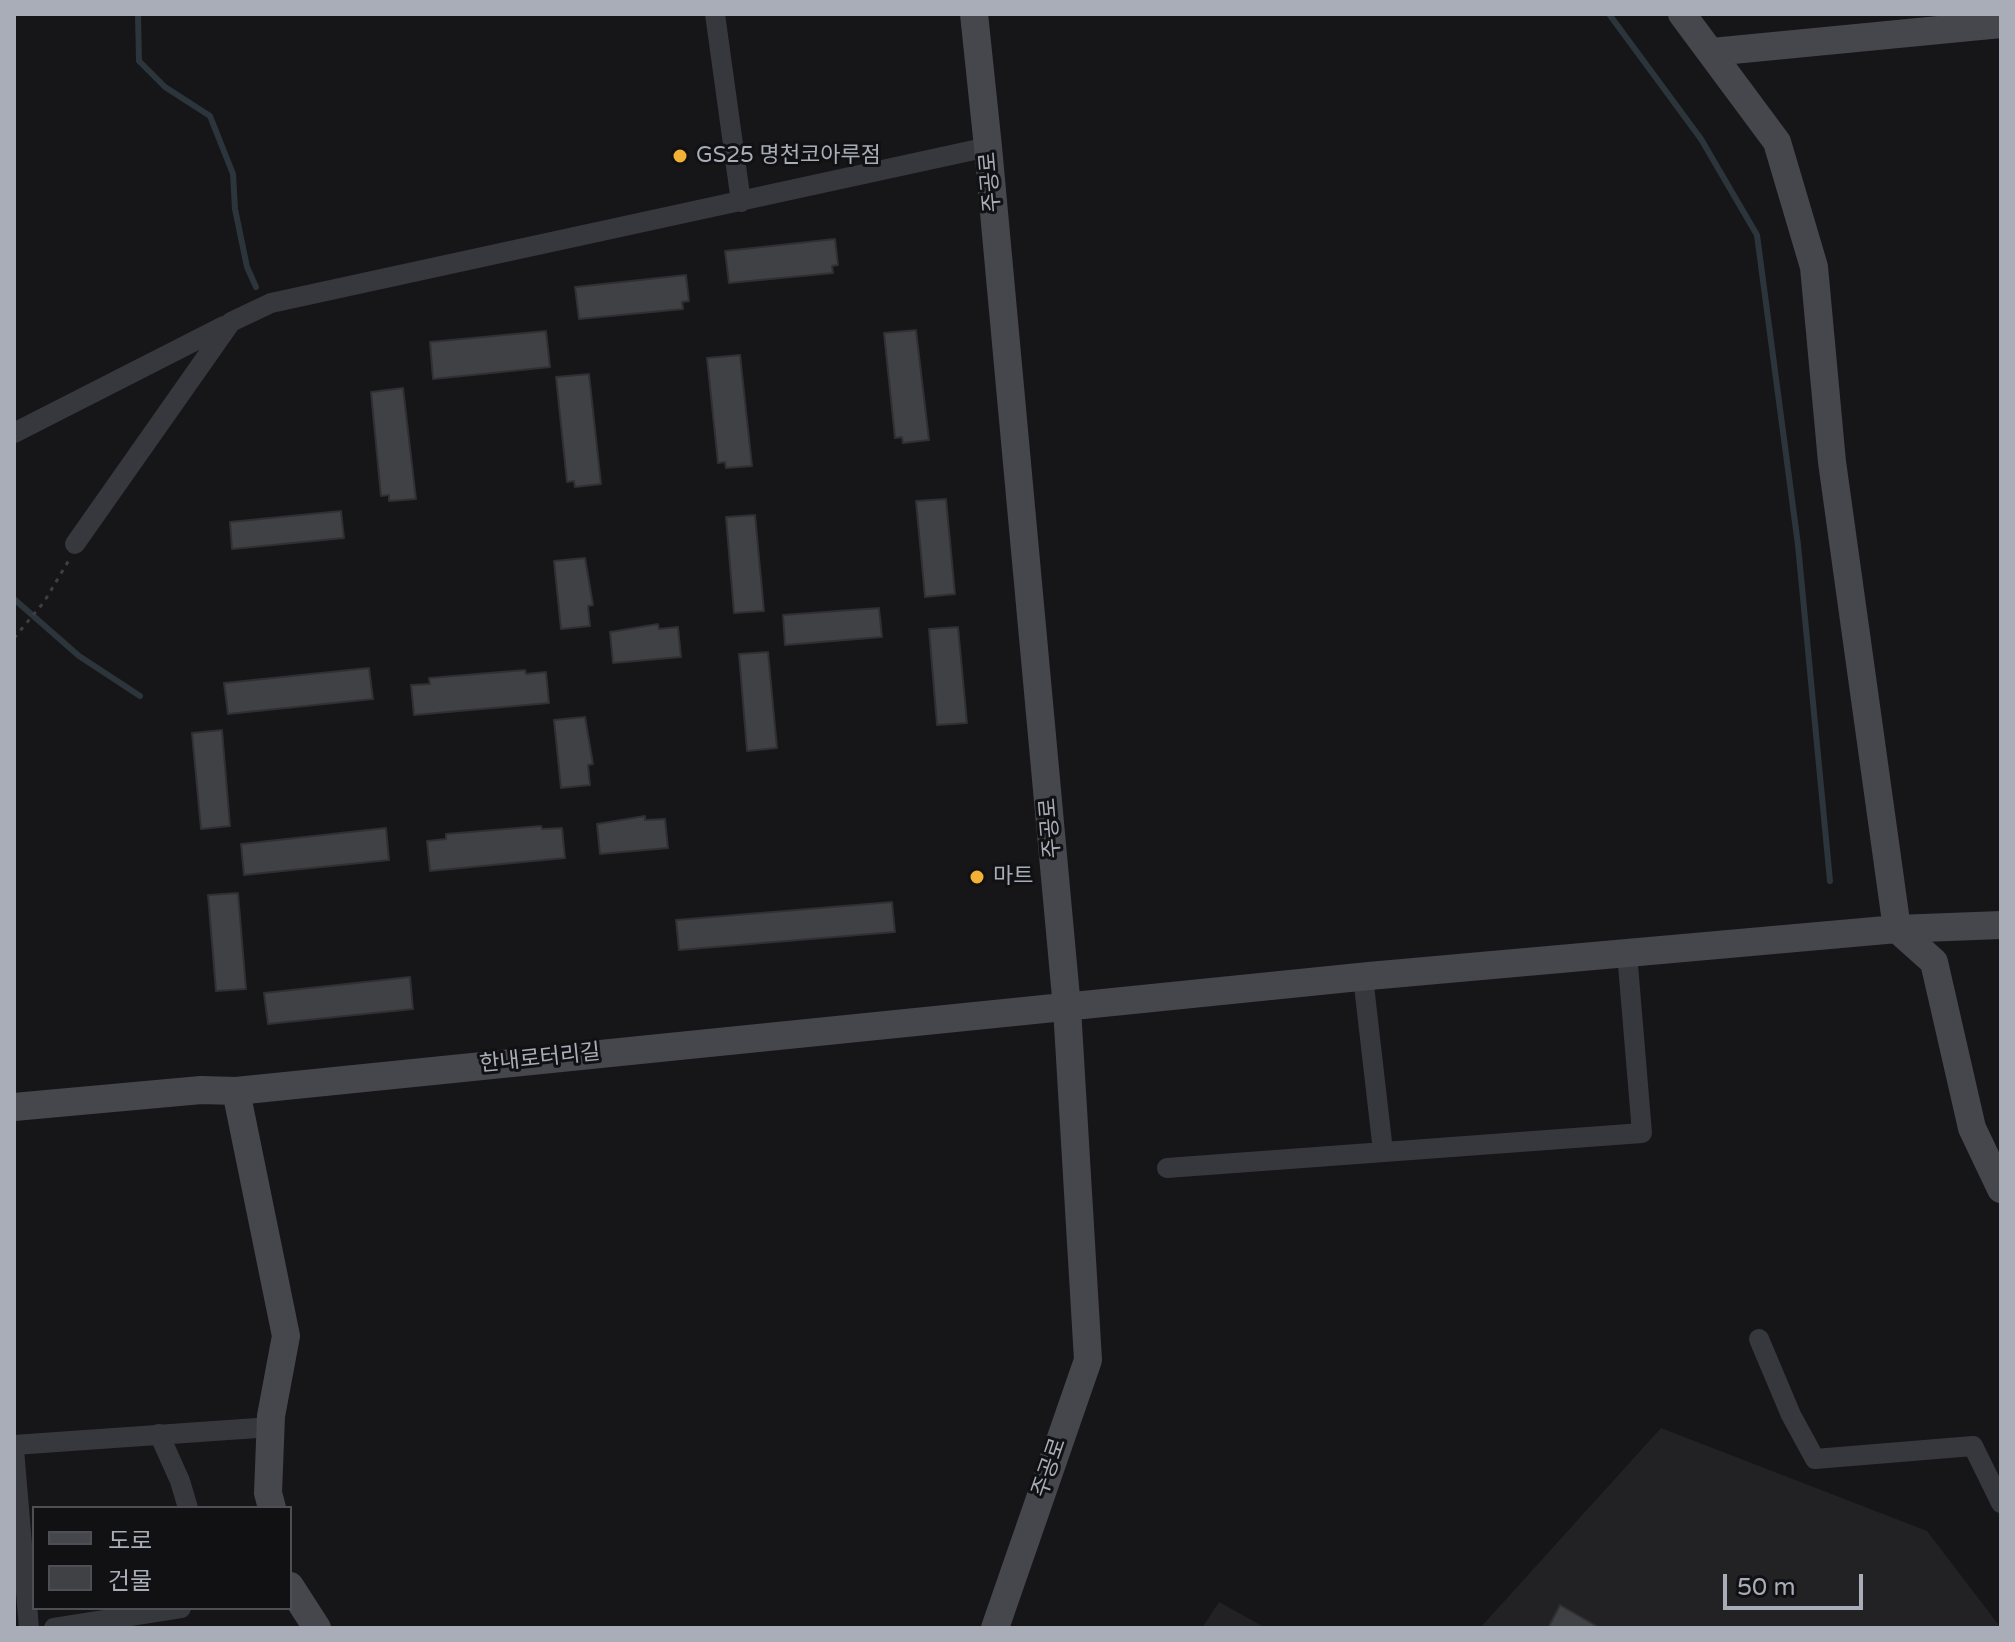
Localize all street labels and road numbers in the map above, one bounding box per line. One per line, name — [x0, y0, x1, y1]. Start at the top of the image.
street label: 주공로 — [975, 151, 1007, 213]
street label: 주공로 — [1035, 797, 1067, 859]
street label: 한내로터리길 — [478, 1040, 602, 1078]
street label: 주공로 — [1028, 1435, 1072, 1501]

